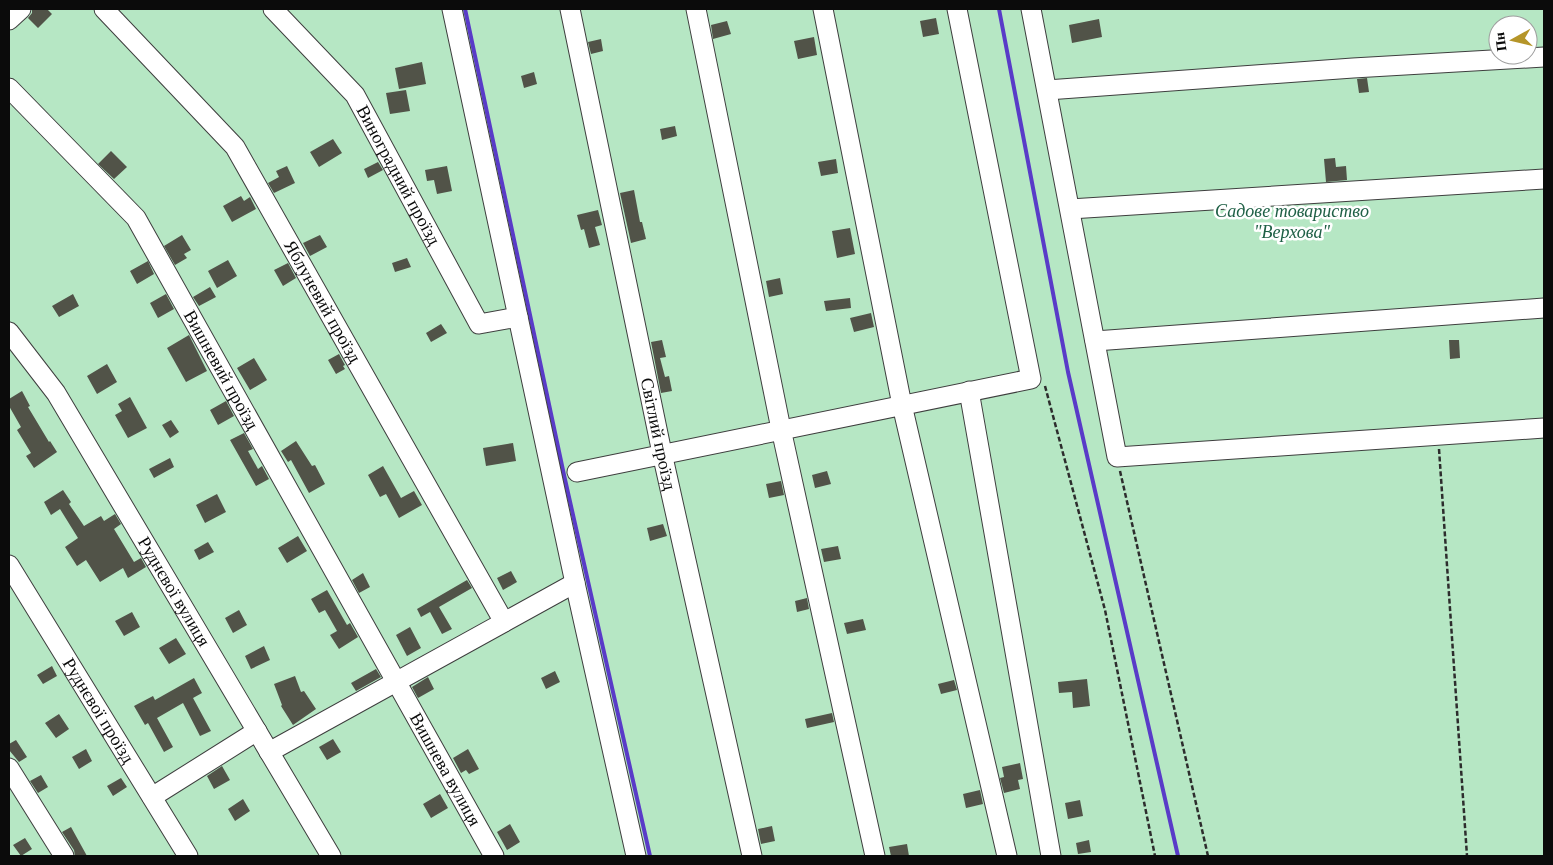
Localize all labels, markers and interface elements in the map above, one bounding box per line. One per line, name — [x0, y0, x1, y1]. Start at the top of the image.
north arrow — [1488, 15, 1538, 65]
text: Пн — [1492, 31, 1509, 52]
street label: Виноградний проїзд — [353, 102, 444, 248]
park label: Садове товариство "Верхова" — [1215, 201, 1369, 242]
street label: Яблуневий проїзд — [280, 237, 365, 366]
street label: Вишневий проїзд — [180, 307, 263, 433]
street label: Світлий проїзд — [637, 376, 680, 492]
street label: Руднєвої вулиця — [134, 533, 214, 650]
street label: Руднєвої проїзд — [59, 654, 139, 767]
street label: Вишнева вулиця — [406, 709, 485, 829]

